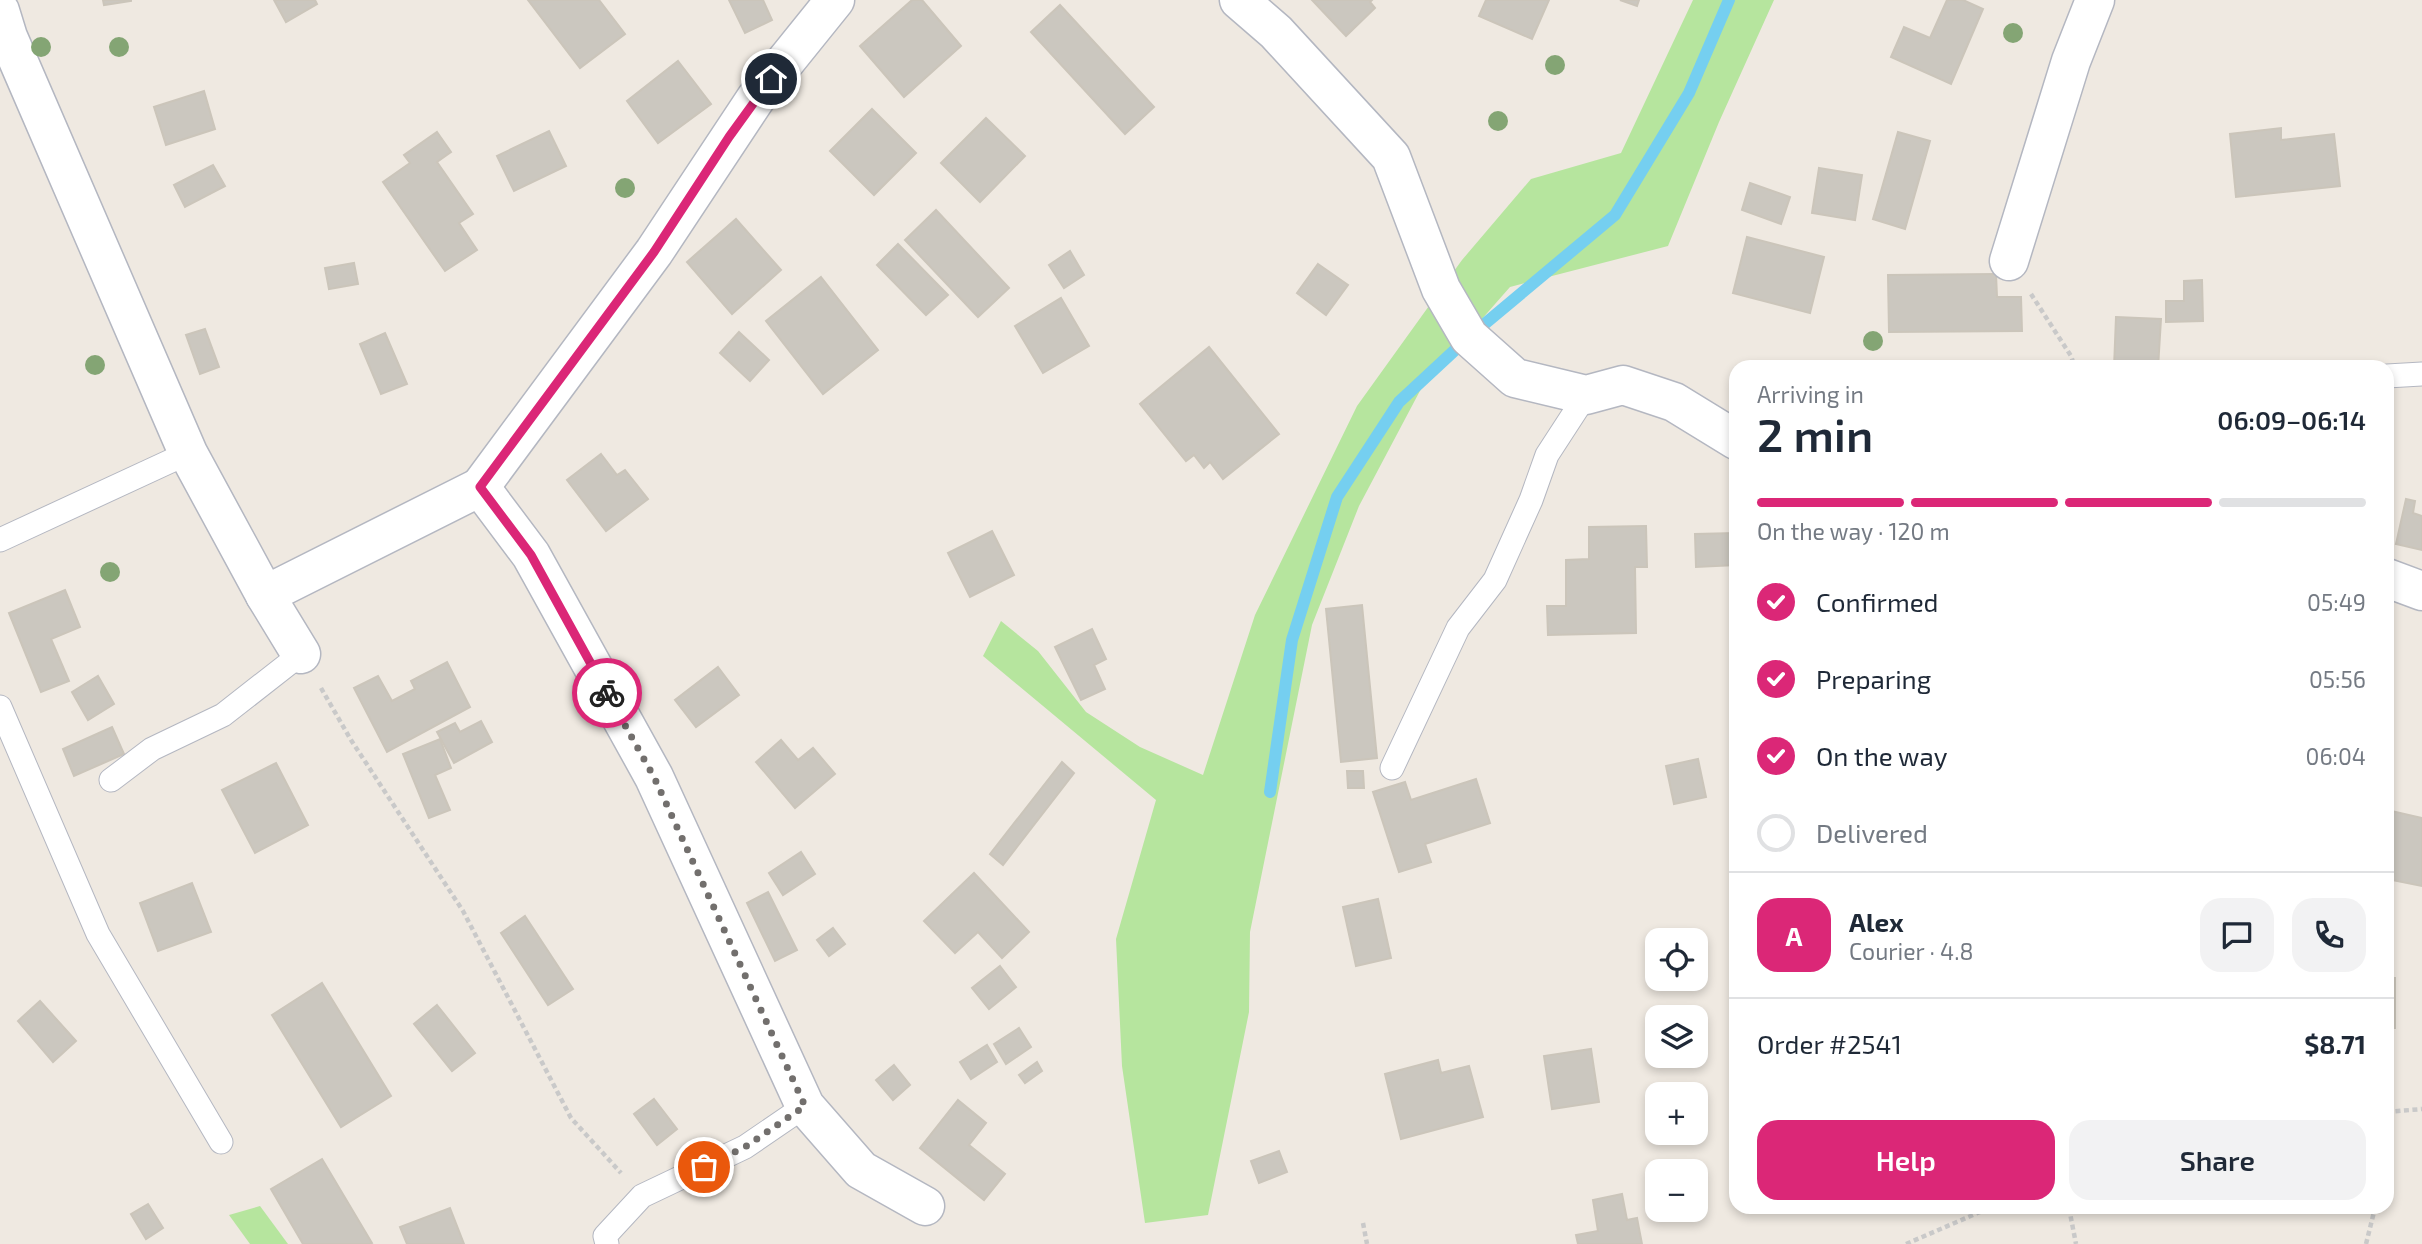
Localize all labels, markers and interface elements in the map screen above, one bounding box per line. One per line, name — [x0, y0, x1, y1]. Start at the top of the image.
pin — [741, 49, 801, 109]
icon: home — [752, 60, 790, 98]
text: Arriving in — [1757, 380, 1864, 408]
text: 06:09–06:14 — [2217, 404, 2366, 435]
text: 2 min — [1757, 406, 1873, 461]
text: On the way · 120 m — [1757, 517, 1950, 545]
icon: check — [1757, 583, 1795, 621]
text: Confirmed — [1816, 586, 1939, 617]
text: 05:49 — [2307, 588, 2366, 616]
courier — [572, 658, 642, 728]
icon: check — [1757, 660, 1795, 698]
text: Preparing — [1816, 663, 1931, 694]
text: 05:56 — [2309, 665, 2366, 693]
icon: bike — [588, 674, 626, 712]
icon: check — [1757, 737, 1795, 775]
text: On the way — [1816, 740, 1947, 771]
text: 06:04 — [2306, 742, 2366, 770]
text: Delivered — [1816, 817, 1928, 848]
button: chat — [2200, 898, 2274, 972]
button: phone — [2292, 898, 2366, 972]
text: Alex — [1849, 906, 1904, 937]
text: A — [1786, 920, 1802, 951]
map controls — [1645, 928, 1708, 1222]
button: locate — [1645, 928, 1708, 991]
text: Courier · 4.8 — [1849, 937, 1973, 965]
button: layers — [1645, 1005, 1708, 1068]
text: Order #2541 — [1757, 1028, 1902, 1059]
text: $8.71 — [2304, 1028, 2366, 1059]
button: + — [1645, 1082, 1708, 1145]
button: Help — [1757, 1120, 2055, 1200]
button: Share — [2069, 1120, 2366, 1200]
pin — [674, 1137, 734, 1197]
icon: bag — [685, 1148, 723, 1186]
button: − — [1645, 1159, 1708, 1222]

